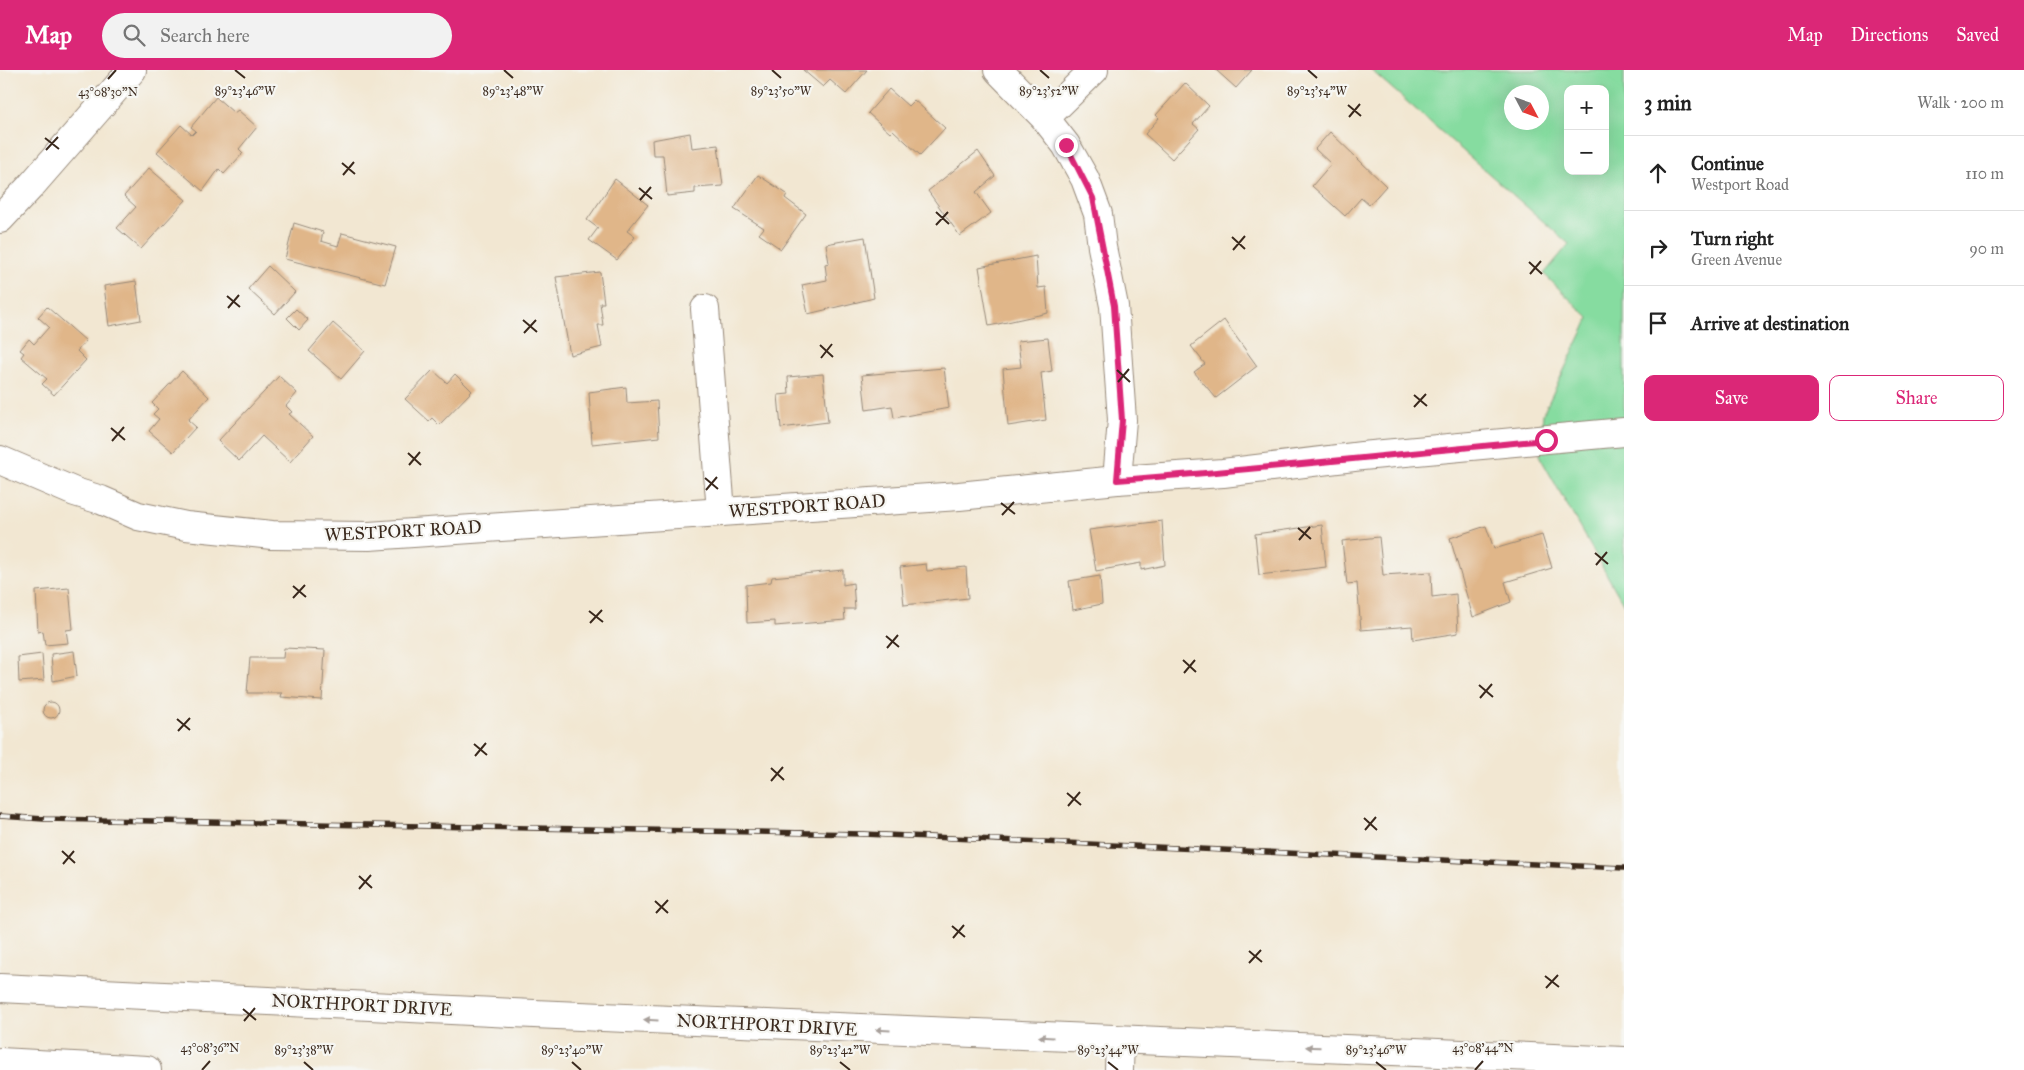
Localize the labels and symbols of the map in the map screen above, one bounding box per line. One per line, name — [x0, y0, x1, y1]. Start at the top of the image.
text: 89°23'46"W — [215, 84, 276, 98]
text: 89°23'48"W — [483, 84, 544, 98]
text: 89°23'50"W — [751, 84, 812, 98]
text: 89°23'52"W — [1019, 84, 1079, 98]
text: 89°23'54"W — [1287, 84, 1348, 98]
text: 43°08'30"N — [78, 85, 138, 99]
north arrow — [1504, 85, 1549, 130]
route end — [1055, 134, 1078, 157]
route start — [1535, 429, 1558, 452]
street label: WESTPORT ROAD — [728, 490, 886, 522]
street label: WESTPORT ROAD — [324, 516, 482, 546]
street label: NORTHPORT DRIVE — [271, 989, 453, 1021]
street label: NORTHPORT DRIVE — [676, 1009, 858, 1041]
one-way arrow — [643, 1015, 659, 1023]
one-way arrow — [875, 1026, 891, 1034]
one-way arrow — [1038, 1033, 1054, 1041]
text: 43°08'36"N — [181, 1041, 239, 1055]
text: 43°08'44"N — [1452, 1041, 1514, 1055]
text: 89°23'38"W — [274, 1043, 334, 1057]
text: 89°23'40"W — [541, 1043, 603, 1057]
text: 89°23'42"W — [810, 1043, 871, 1057]
text: 89°23'44"W — [1077, 1043, 1139, 1057]
one-way arrow — [1305, 1043, 1321, 1051]
text: 89°23'46"W — [1346, 1043, 1407, 1057]

